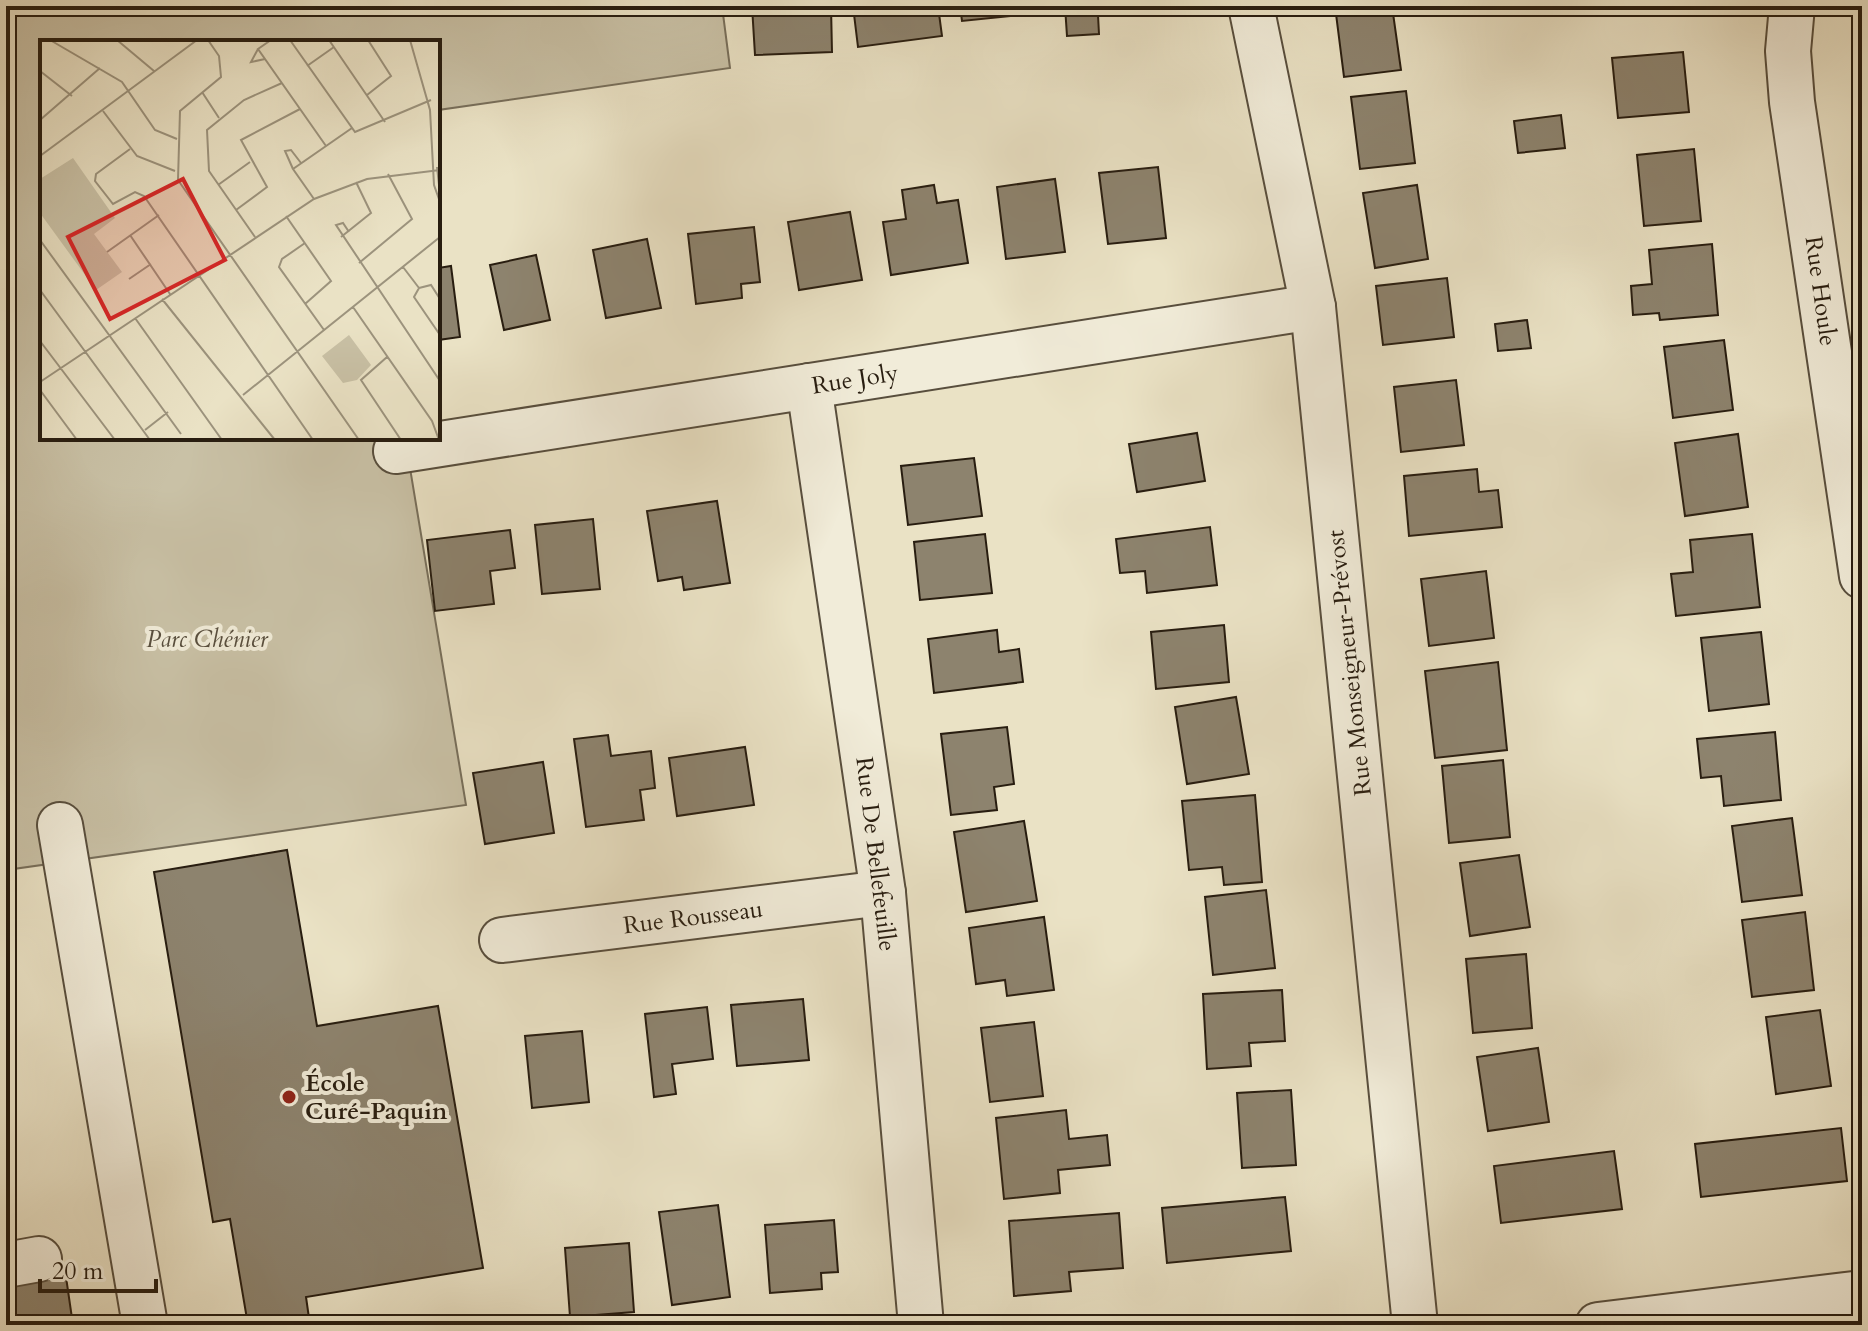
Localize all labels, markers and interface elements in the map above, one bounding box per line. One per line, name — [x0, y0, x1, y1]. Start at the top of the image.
inset map — [40, 40, 440, 440]
street label: Rue Houle — [1796, 234, 1845, 348]
street label: Rue Joly — [810, 356, 901, 403]
street label: Rue Monseigneur-Prévost — [1319, 528, 1380, 798]
park label: Parc Chénier — [146, 623, 269, 656]
street label: Rue De Bellefeuille — [847, 755, 904, 953]
street label: Rue Rousseau — [621, 893, 765, 942]
place label: École Curé-Paquin — [305, 1067, 448, 1128]
marker: École Curé-Paquin — [280, 1088, 298, 1106]
scale bar — [40, 1243, 156, 1293]
text: 20 m — [52, 1255, 104, 1288]

